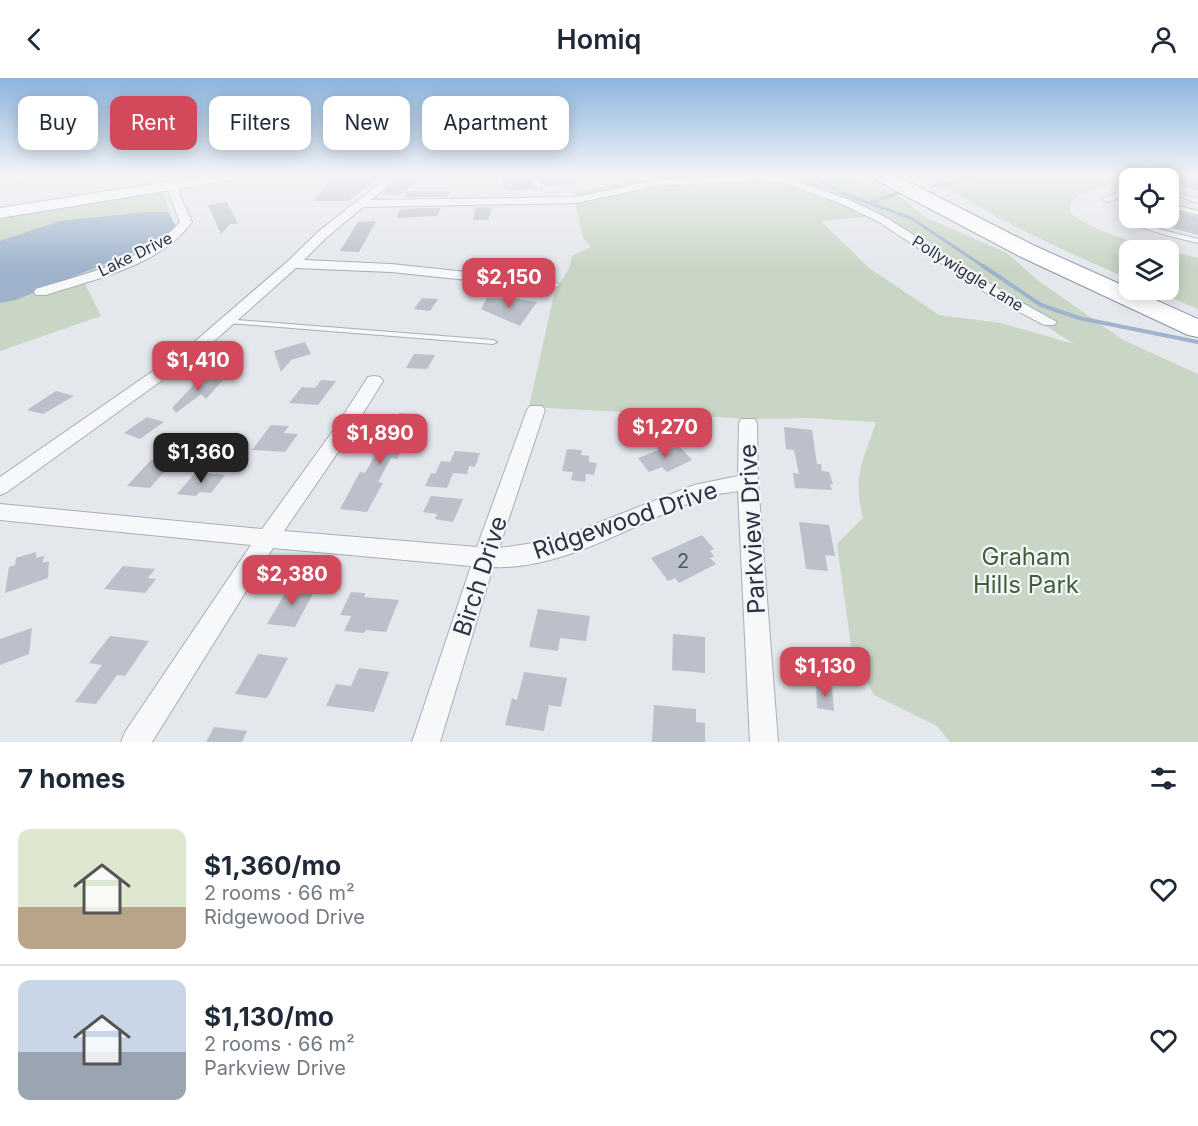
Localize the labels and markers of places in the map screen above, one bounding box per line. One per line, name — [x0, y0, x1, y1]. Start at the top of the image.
pin: $2,150 — [460, 258, 558, 309]
pin: $1,410 — [149, 341, 247, 392]
pin: $1,270 — [616, 408, 714, 459]
pin: $1,890 — [331, 414, 429, 465]
pin: $1,360 — [152, 433, 250, 484]
pin: $2,380 — [243, 555, 341, 606]
pin: $1,130 — [776, 647, 874, 698]

